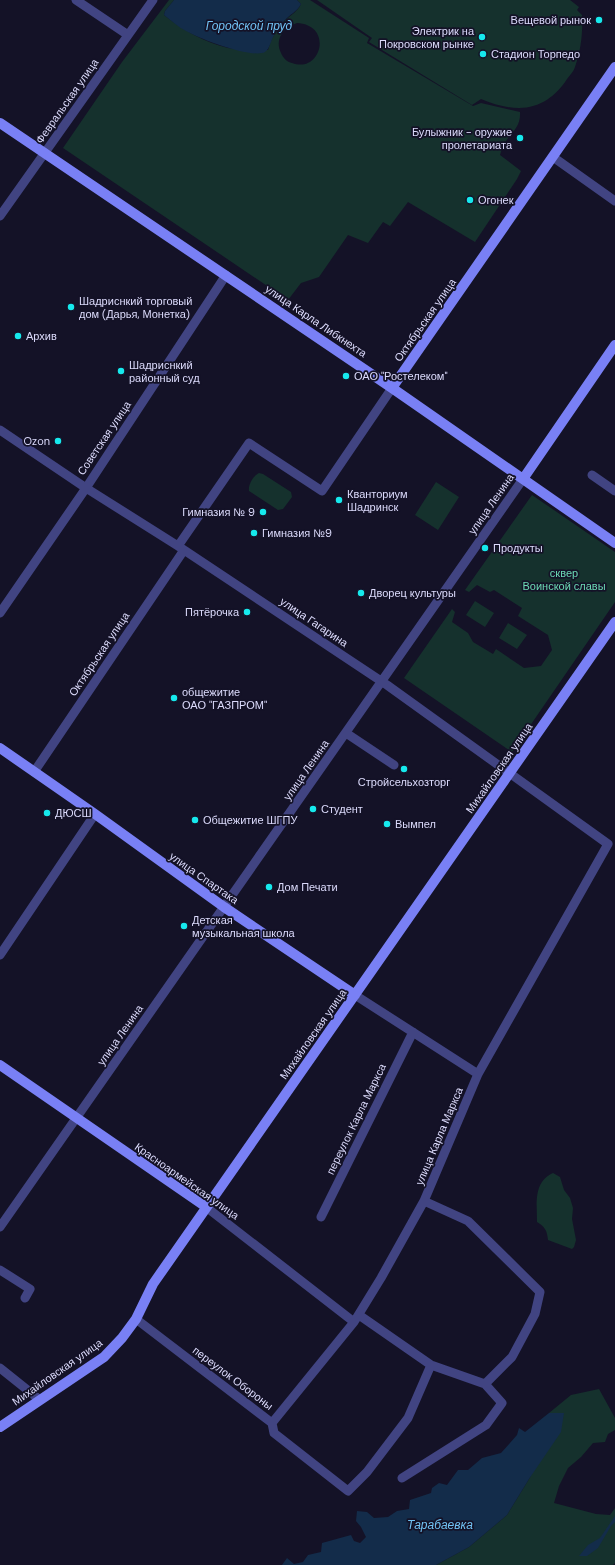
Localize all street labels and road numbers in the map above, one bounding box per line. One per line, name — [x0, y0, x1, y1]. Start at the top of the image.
street label: Февральская улица — [32, 55, 102, 146]
street label: Октябрьская улица — [391, 275, 459, 364]
street label: улица Карла Либкнехта — [262, 282, 370, 361]
street label: Советская улица — [74, 398, 134, 478]
street label: улица Ленина — [465, 470, 518, 537]
street label: улица Гагарина — [277, 594, 351, 650]
street label: Октябрьская улица — [66, 609, 133, 699]
street label: Михайловская улица — [463, 719, 536, 816]
street label: улица Ленина — [280, 736, 333, 803]
street label: улица Спартака — [167, 849, 242, 908]
street label: Михайловская улица — [277, 985, 350, 1082]
street label: улица Ленина — [94, 1001, 147, 1068]
street label: переулок Карла Маркса — [323, 1060, 389, 1177]
street label: улица Карла Маркса — [412, 1084, 466, 1187]
street label: Красноармейская улица — [132, 1140, 243, 1223]
street label: Михайловская улица — [9, 1335, 106, 1408]
street label: переулок Обороны — [190, 1343, 276, 1413]

